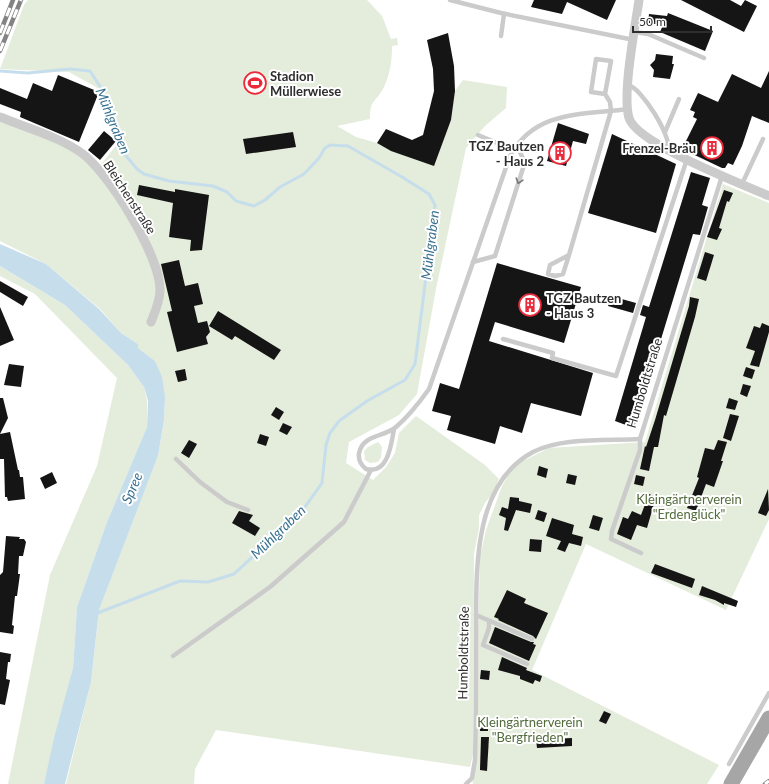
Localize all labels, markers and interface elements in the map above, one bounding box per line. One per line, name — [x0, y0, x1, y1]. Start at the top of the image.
scale bar — [633, 8, 711, 34]
text: 50 m — [639, 14, 666, 29]
place label: Stadion Müllerwiese — [270, 68, 341, 99]
sports icon: Stadion Müllerwiese — [242, 70, 268, 96]
water label: Mühlgraben — [93, 85, 134, 156]
building icon: Frenzel-Bräu — [699, 135, 725, 161]
place label: TGZ Bautzen - Haus 2 — [469, 138, 544, 169]
building icon: TGZ Bautzen - Haus 2 — [547, 140, 573, 166]
place label: Frenzel-Bräu — [622, 140, 696, 156]
street label: Bleichenstraße — [100, 157, 160, 237]
one-way arrow — [515, 177, 524, 184]
water label: Mühlgraben — [417, 209, 442, 281]
place label: TGZ Bautzen - Haus 3 — [546, 290, 621, 321]
building icon: TGZ Bautzen - Haus 3 — [517, 292, 543, 318]
street label: Humboldtstraße — [623, 336, 665, 430]
water label: Spree — [117, 469, 146, 506]
park label: Kleingärtnerverein "Erdenglück" — [636, 491, 742, 522]
water label: Mühlgraben — [247, 501, 309, 562]
street label: Humboldtstraße — [454, 606, 472, 700]
park label: Kleingärtnerverein "Bergfrieden" — [477, 714, 583, 745]

